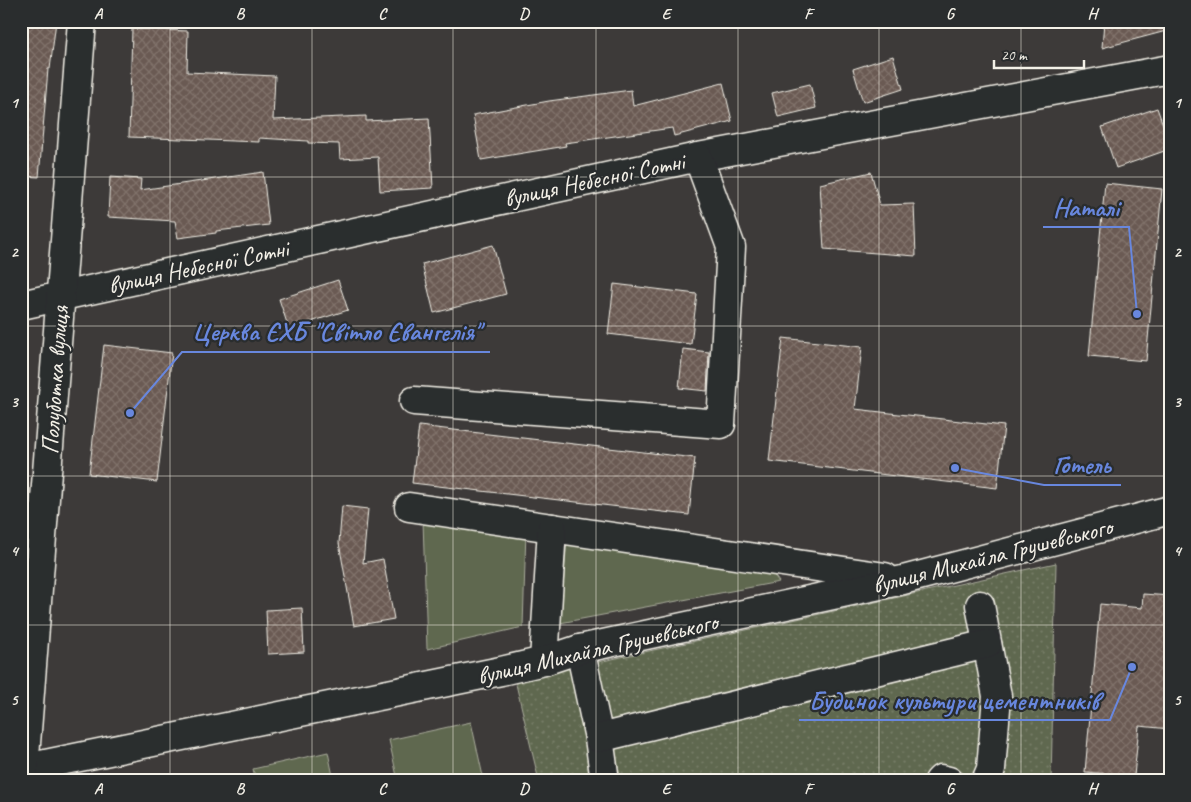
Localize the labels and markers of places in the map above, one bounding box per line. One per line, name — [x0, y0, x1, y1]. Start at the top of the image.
callout: Наталі — [1043, 186, 1129, 227]
callout: Церква ЄХБ "Світло Євангелія" — [182, 311, 490, 352]
callout: Готель — [1044, 444, 1121, 485]
callout: Будинок культури цементників — [799, 679, 1110, 720]

